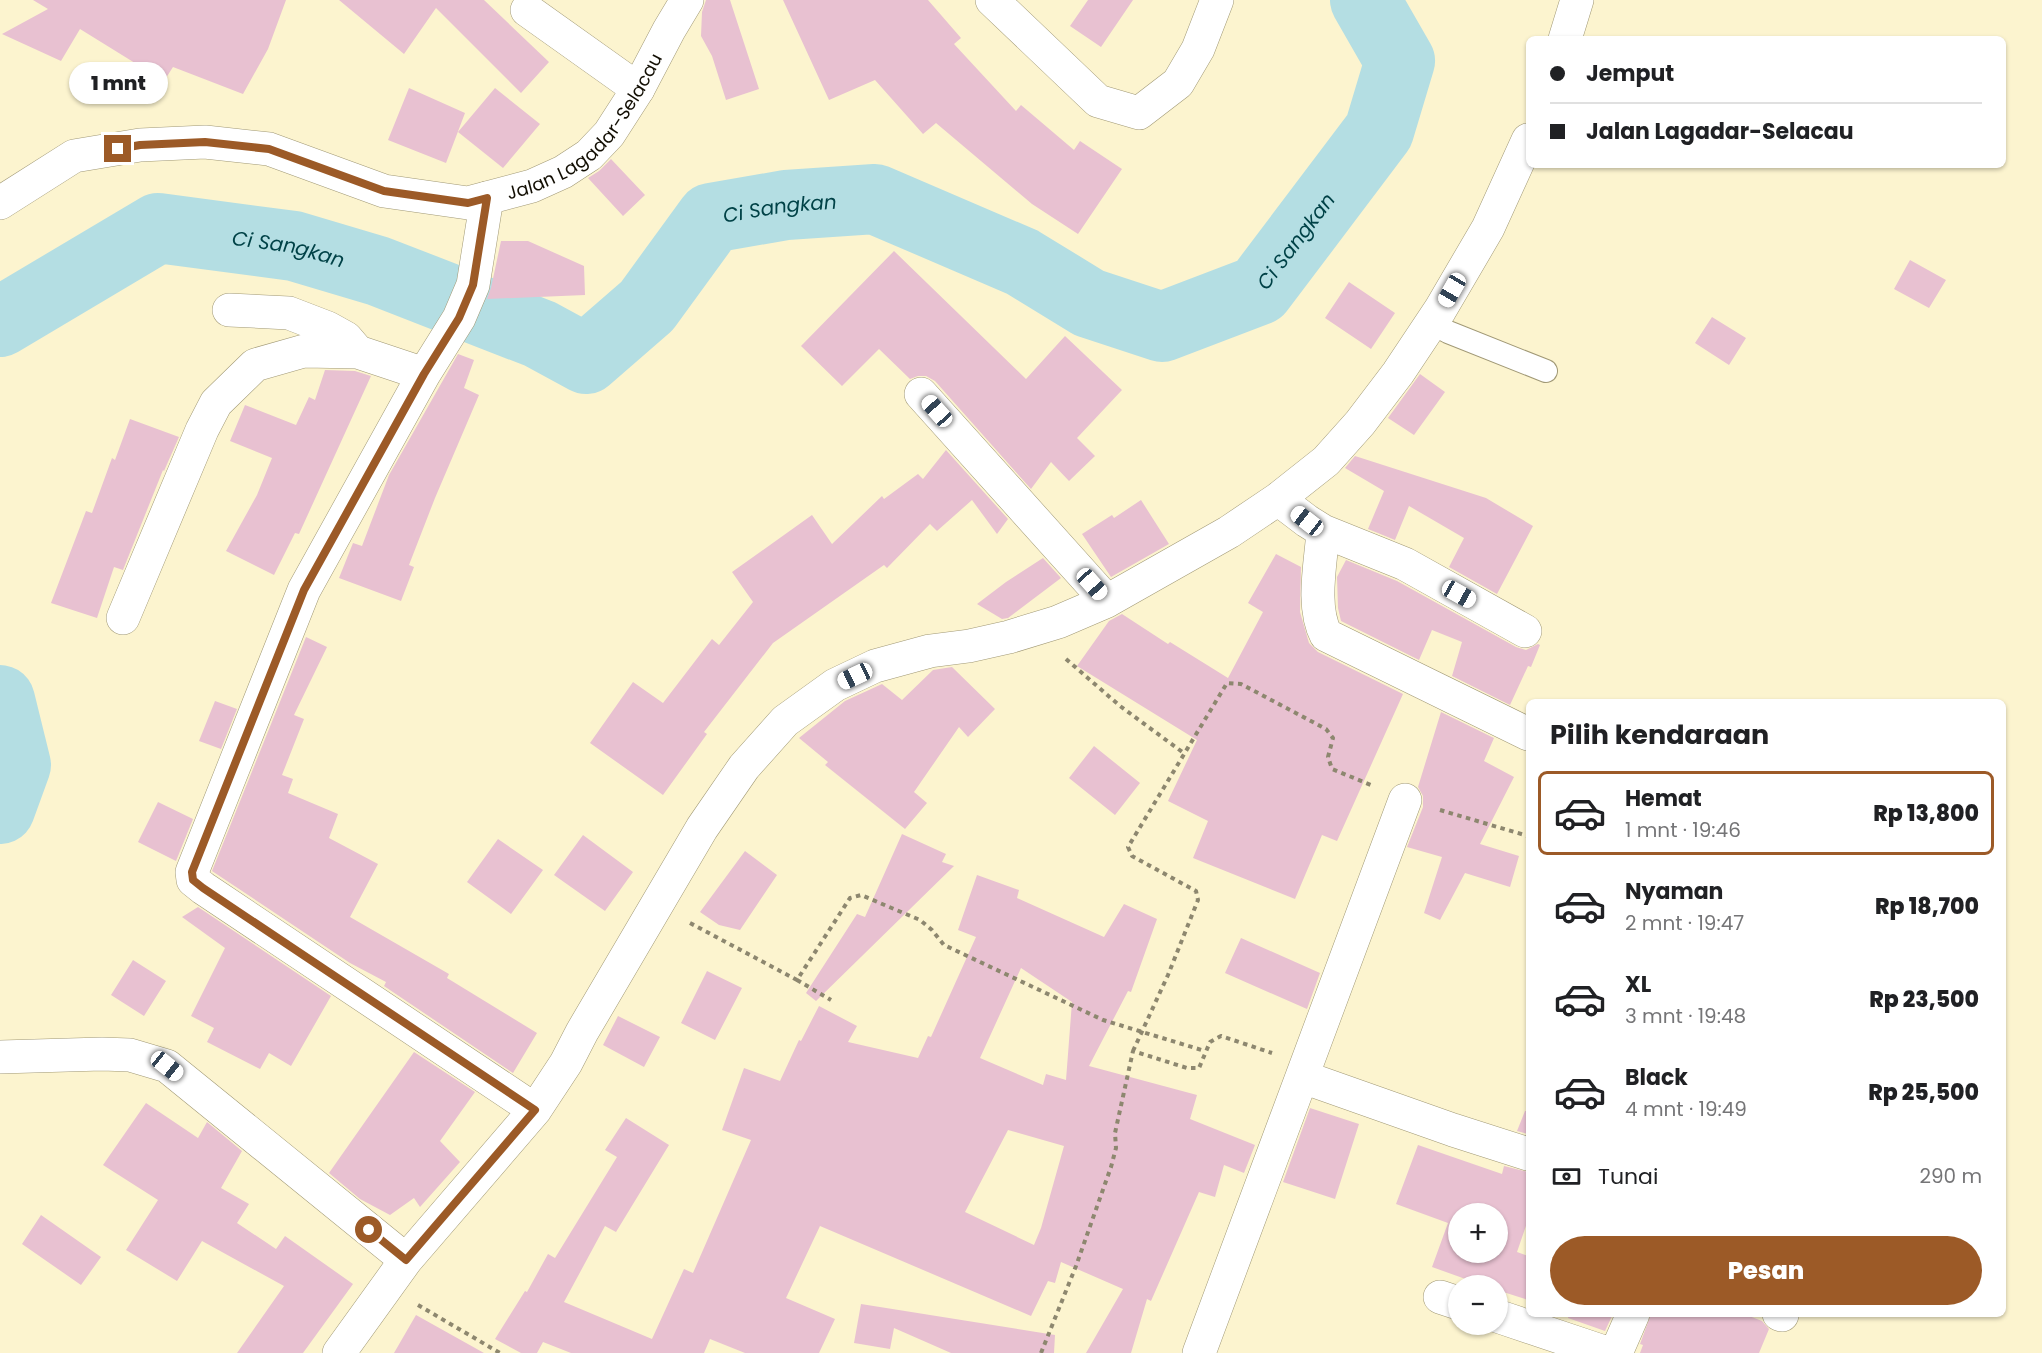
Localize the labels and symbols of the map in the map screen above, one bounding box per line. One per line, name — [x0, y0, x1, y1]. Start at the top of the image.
street label: Jalan Lagadar-Selacau — [504, 48, 667, 205]
callout: 1 mnt — [68, 62, 168, 104]
route end — [104, 135, 131, 162]
water label: Ci Sangkan — [1250, 187, 1341, 295]
water label: Ci Sangkan — [721, 188, 837, 230]
water label: Ci Sangkan — [230, 224, 348, 274]
car — [1435, 270, 1469, 310]
car — [918, 392, 956, 430]
car — [1287, 503, 1327, 539]
car — [1073, 565, 1111, 603]
car — [1439, 577, 1479, 611]
car — [835, 660, 875, 692]
car — [147, 1048, 187, 1084]
route start — [355, 1216, 382, 1243]

